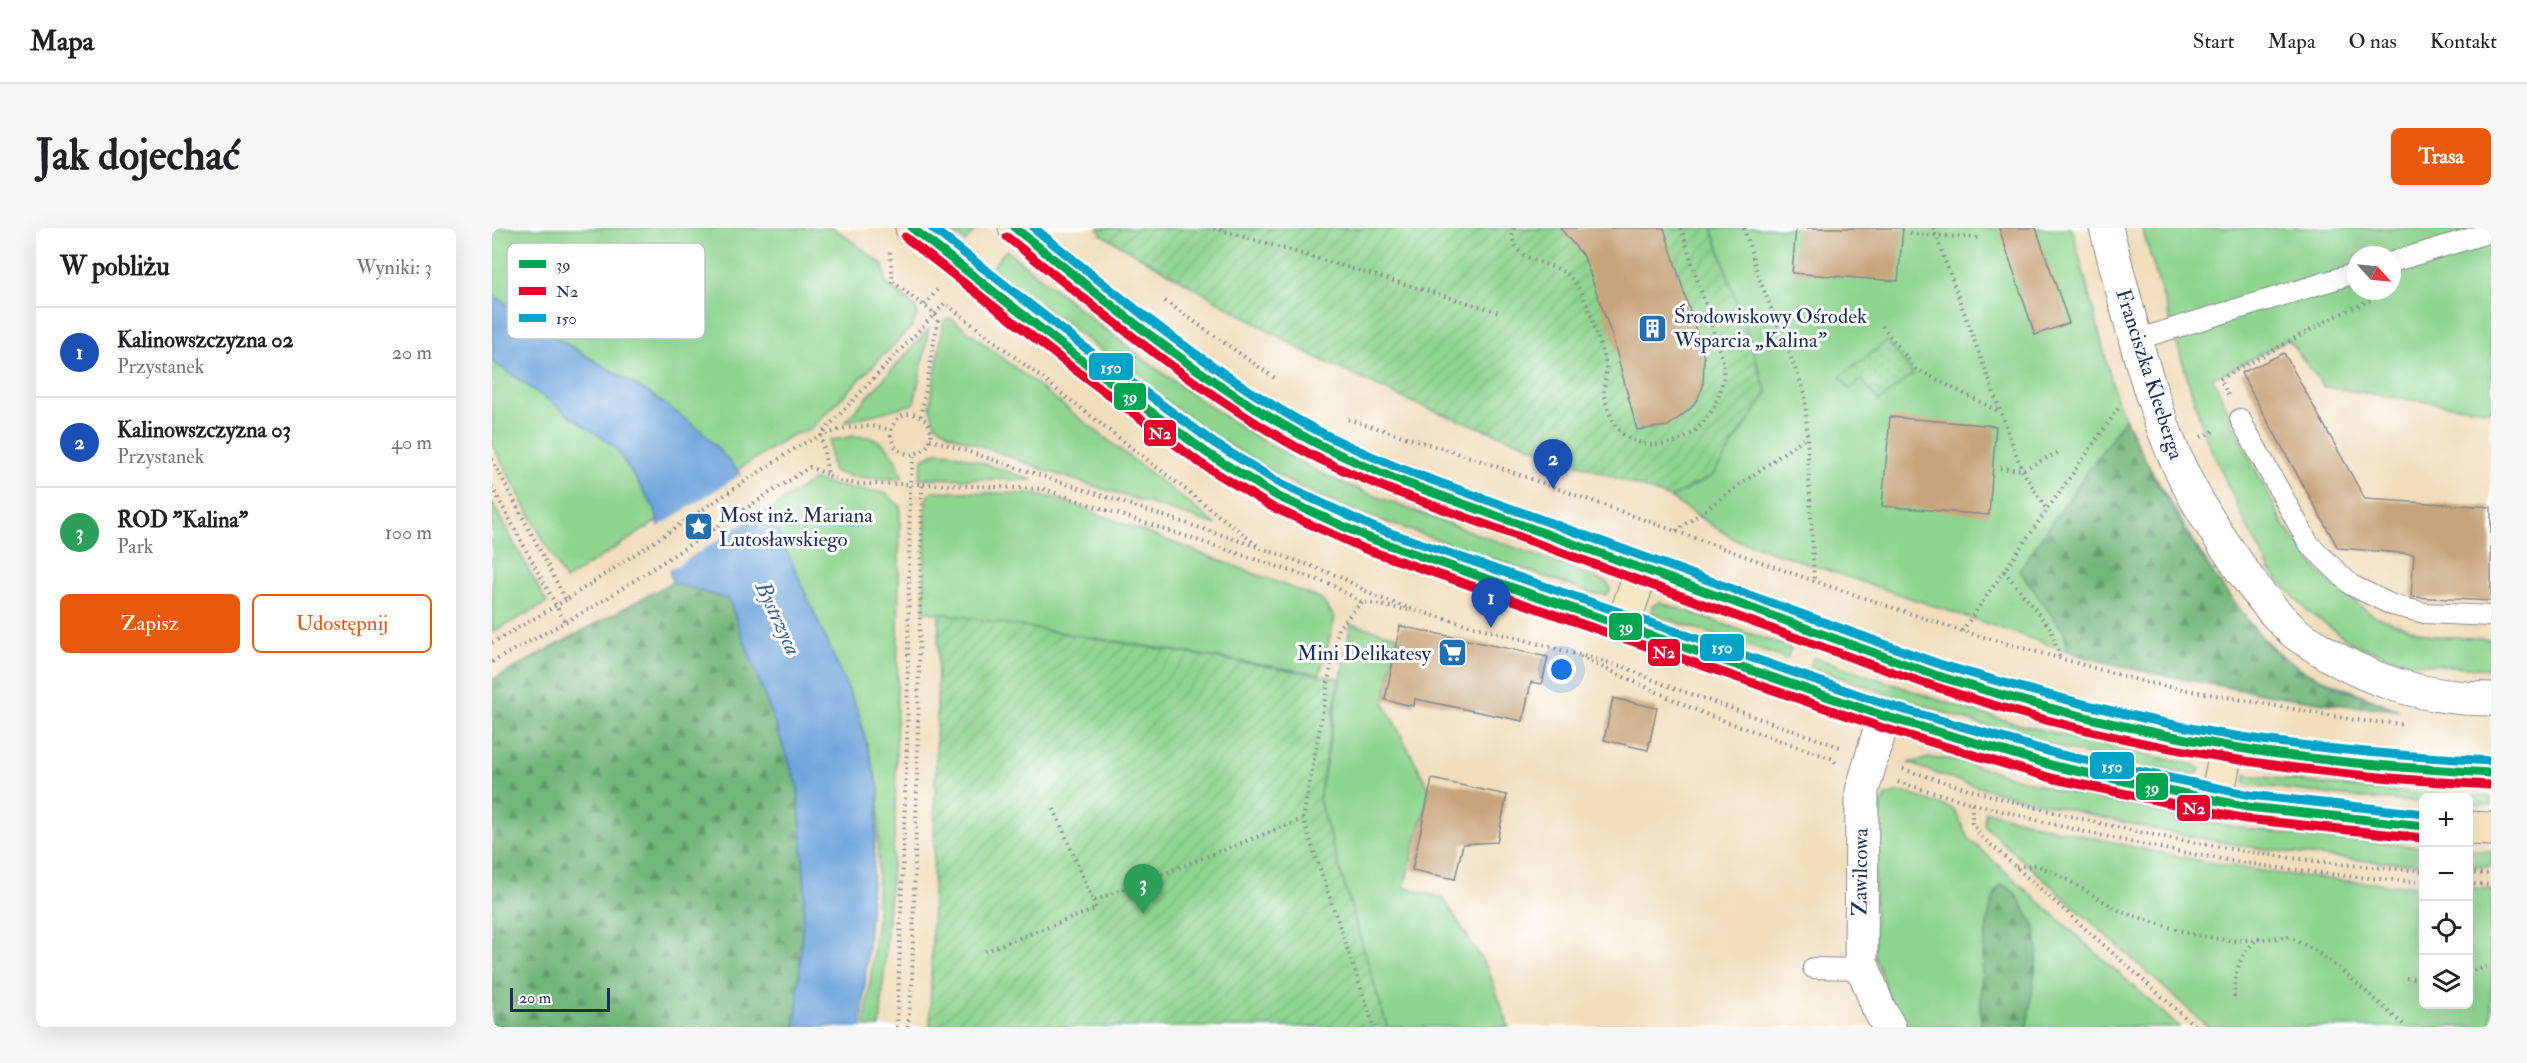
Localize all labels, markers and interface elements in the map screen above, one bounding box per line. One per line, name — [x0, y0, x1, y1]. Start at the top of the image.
text: Mapa — [30, 24, 94, 59]
text: Start — [2193, 28, 2235, 55]
text: Mapa — [2268, 28, 2316, 55]
text: O nas — [2349, 28, 2397, 55]
text: Kontakt — [2430, 28, 2497, 55]
button: Trasa — [2391, 128, 2491, 185]
text: Jak dojechać — [36, 130, 240, 182]
legend — [507, 243, 705, 339]
north arrow — [2347, 246, 2401, 300]
text: W pobliżu — [60, 251, 170, 283]
text: Wyniki: 3 — [356, 255, 432, 280]
text: 39 — [556, 255, 570, 275]
text: N2 — [556, 282, 578, 302]
street label: Franciszka Kleeberga — [2109, 286, 2190, 463]
place label: Środowiskowy Ośrodek Wsparcia „Kalina” — [1673, 303, 1867, 354]
text: 150 — [556, 309, 577, 329]
building icon: Środowiskowy Ośrodek Wsparcia „Kalina” — [1637, 312, 1669, 344]
text: Kalinowszczyzna 02 — [117, 326, 294, 354]
text: 1 — [76, 340, 83, 365]
text: 20 m — [392, 340, 432, 365]
line badge: 150 — [1088, 352, 1134, 381]
text: Przystanek — [117, 354, 204, 379]
text: 150 — [1101, 358, 1121, 378]
line badge: 39 — [1113, 382, 1147, 411]
text: 39 — [1123, 387, 1137, 407]
text: Kalinowszczyzna 03 — [117, 416, 291, 444]
line badge: N2 — [1143, 419, 1177, 447]
text: N2 — [1148, 424, 1171, 444]
text: 2 — [74, 430, 85, 455]
text: 40 m — [391, 430, 432, 455]
pin: 2 — [1534, 440, 1572, 489]
text: Przystanek — [117, 444, 204, 469]
place label: Most inż. Mariana Lutosławskiego — [719, 502, 873, 553]
text: ROD "Kalina" — [117, 506, 248, 534]
place icon: Most inż. Mariana Lutosławskiego — [682, 511, 714, 543]
text: 3 — [76, 520, 83, 545]
text: 100 m — [385, 520, 432, 545]
text: Park — [117, 534, 153, 559]
water label: Bystrzyca — [748, 576, 807, 660]
pin: 1 — [1472, 578, 1510, 628]
button: Zapisz — [60, 594, 240, 653]
button: Udostępnij — [252, 594, 432, 653]
line badge: 39 — [1608, 612, 1643, 641]
text: 39 — [1619, 617, 1633, 637]
line badge: 150 — [1699, 633, 1745, 662]
supermarket icon: Mini Delikatesy — [1436, 637, 1468, 669]
line badge: N2 — [1647, 638, 1681, 667]
text: 150 — [1712, 638, 1732, 658]
place label: Mini Delikatesy — [1297, 640, 1432, 667]
text: N2 — [1652, 643, 1675, 663]
your location — [1547, 655, 1576, 684]
line badge: 150 — [2089, 751, 2135, 780]
text: 150 — [2102, 757, 2122, 777]
line badge: 39 — [2135, 772, 2169, 801]
text: 39 — [2145, 778, 2159, 798]
map controls — [2419, 793, 2473, 1009]
button: + — [2419, 793, 2473, 847]
line badge: N2 — [2176, 794, 2211, 822]
text: N2 — [2182, 799, 2205, 819]
street label: Zawilcowa — [1846, 827, 1875, 916]
button: − — [2419, 847, 2473, 901]
pin: 3 — [1124, 864, 1162, 914]
button: locate — [2419, 901, 2473, 955]
button: layers — [2419, 955, 2473, 1009]
scale bar — [510, 985, 610, 1012]
text: 20 m — [519, 988, 551, 1008]

